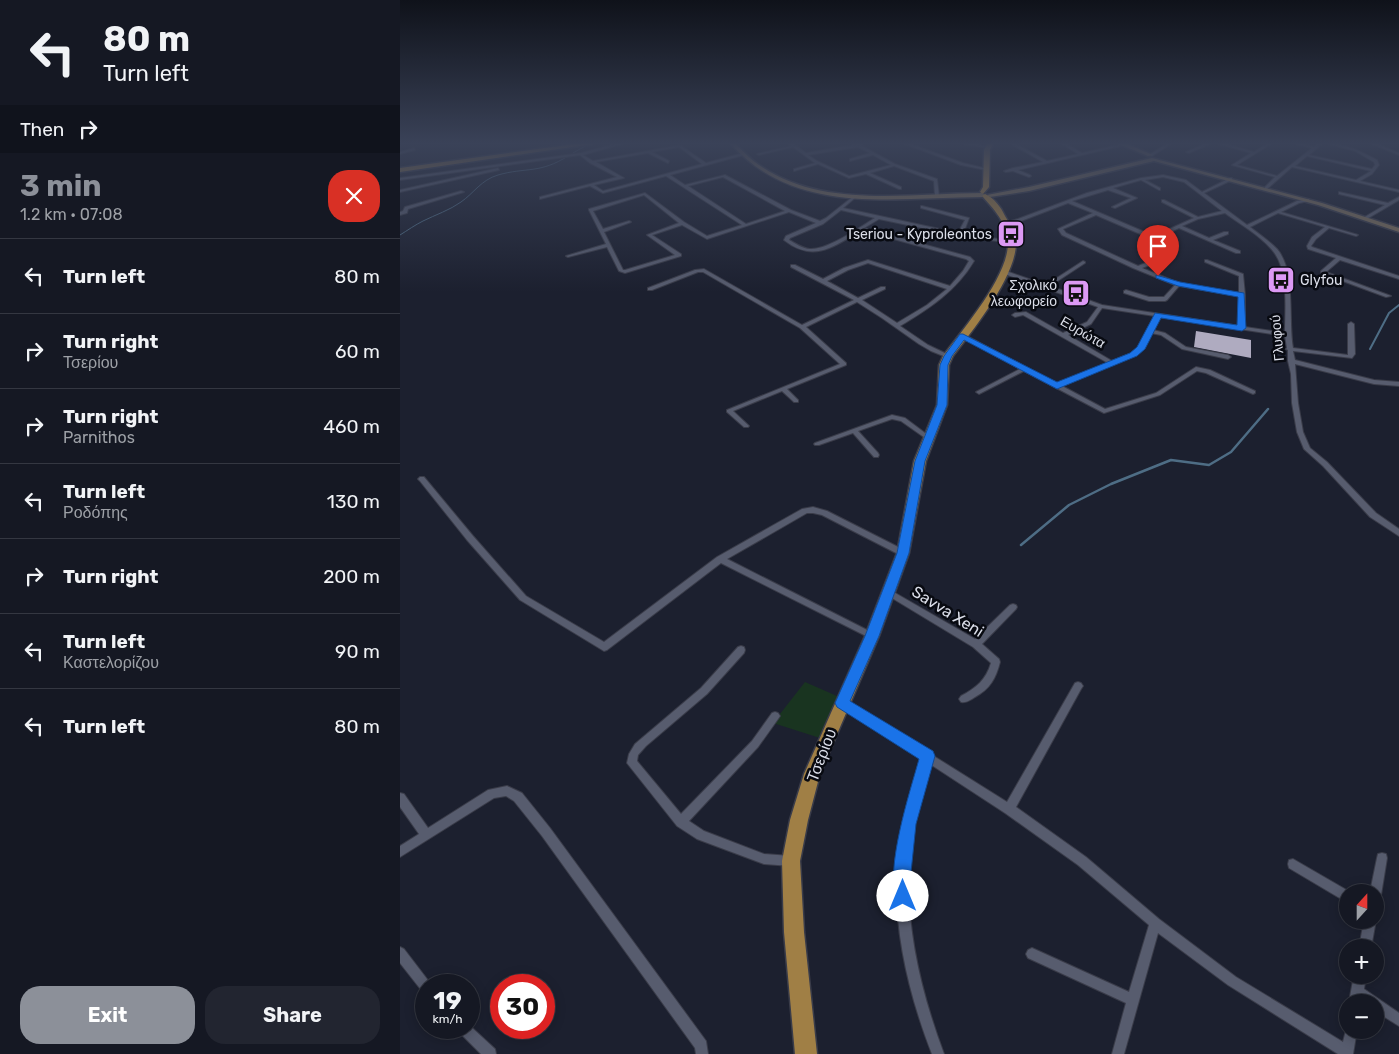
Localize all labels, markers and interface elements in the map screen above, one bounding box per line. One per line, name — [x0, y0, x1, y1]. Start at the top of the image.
text: 80 m — [103, 18, 190, 60]
icon: left — [20, 20, 85, 85]
text: Turn left — [103, 60, 189, 87]
icon: right — [74, 115, 102, 143]
text: Then — [20, 118, 64, 141]
text: 3 min — [20, 168, 102, 204]
button: close — [328, 170, 380, 222]
text: 1.2 km · 07:08 — [20, 205, 123, 224]
bus stop icon: Tseriou - Kyproleontos — [996, 219, 1026, 249]
pin — [1137, 225, 1179, 276]
place label: Tseriou - Kyproleontos — [846, 226, 992, 243]
icon: arrive — [1144, 232, 1172, 260]
icon: left — [20, 262, 48, 290]
text: Turn left — [63, 265, 145, 288]
text: 80 m — [334, 265, 380, 288]
bus stop icon: Glyfou — [1266, 265, 1296, 295]
place label: Glyfou — [1300, 272, 1342, 289]
place label: Σχολικό λεωφορείο — [991, 277, 1057, 310]
bus stop icon: Σχολικό λεωφορείο — [1061, 278, 1091, 308]
street label: Ευρώτα — [1057, 313, 1108, 352]
street label: Γλυφού — [1267, 314, 1288, 362]
text: Turn right — [63, 330, 158, 353]
icon: right — [20, 337, 48, 365]
text: 60 m — [335, 340, 380, 363]
text: Τσερίου — [63, 353, 118, 372]
text: Turn right — [63, 405, 158, 428]
icon: right — [20, 412, 48, 440]
text: 460 m — [323, 415, 380, 438]
text: Parnithos — [63, 428, 135, 447]
text: Turn left — [63, 480, 145, 503]
icon: left — [20, 487, 48, 515]
text: 130 m — [327, 490, 380, 513]
text: Ροδόπης — [63, 503, 128, 522]
icon: right — [20, 562, 48, 590]
text: Turn right — [63, 565, 158, 588]
text: 200 m — [323, 565, 380, 588]
street label: Savva Xeni — [908, 582, 987, 641]
text: Turn left — [63, 630, 145, 653]
icon: left — [20, 637, 48, 665]
text: 90 m — [335, 640, 380, 663]
text: Καστελορίζου — [63, 653, 159, 672]
icon: left — [20, 712, 48, 740]
text: Turn left — [63, 715, 145, 738]
text: 80 m — [334, 715, 380, 738]
street label: Τσερίου — [803, 726, 840, 784]
position arrow — [876, 869, 928, 921]
north arrow — [1339, 884, 1384, 929]
map controls — [1339, 884, 1384, 1039]
button: + — [1339, 939, 1384, 984]
speed limit sign: 30 — [490, 974, 555, 1039]
button: Exit — [20, 986, 195, 1044]
button: Share — [205, 986, 380, 1044]
text: 19 — [433, 986, 462, 1015]
button: − — [1339, 994, 1384, 1039]
text: km/h — [433, 1012, 462, 1026]

